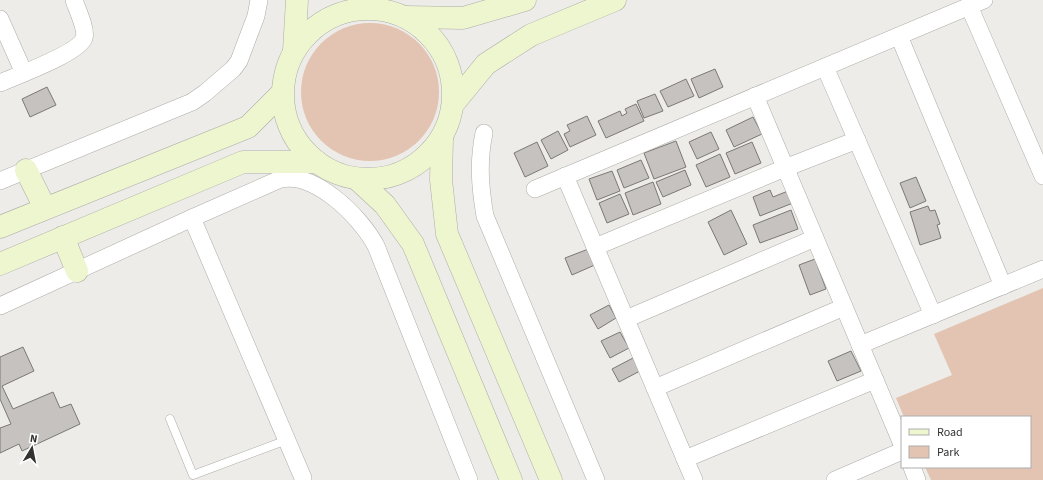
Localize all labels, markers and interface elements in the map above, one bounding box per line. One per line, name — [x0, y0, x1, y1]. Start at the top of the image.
legend — [901, 416, 1031, 468]
text: Road — [937, 424, 963, 441]
north arrow — [12, 428, 52, 468]
text: N — [29, 431, 39, 447]
text: Park — [937, 444, 959, 461]

